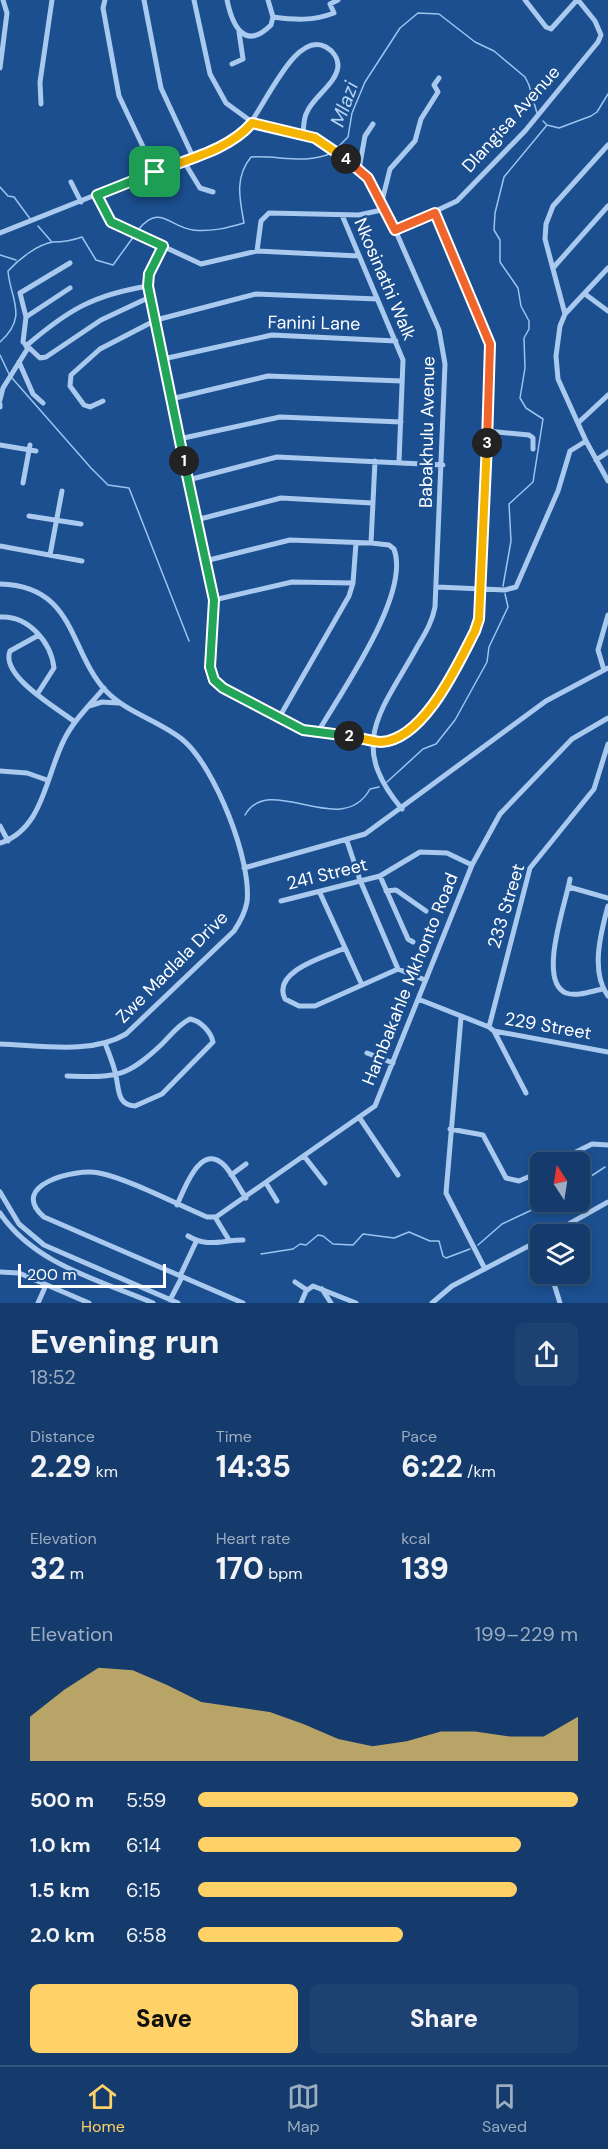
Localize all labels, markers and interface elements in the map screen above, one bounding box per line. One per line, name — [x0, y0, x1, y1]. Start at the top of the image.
street label: Dlangisa Avenue — [457, 61, 565, 177]
water label: Mlazi — [324, 77, 365, 130]
pin: 4 — [331, 144, 361, 174]
pin — [129, 146, 180, 197]
text: 4 — [341, 148, 351, 169]
icon: arrive — [138, 155, 171, 188]
street label: Nkosinathi Walk — [348, 214, 422, 344]
street label: Fanini Lane — [267, 310, 361, 336]
street label: Babakhulu Avenue — [414, 356, 440, 508]
pin: 3 — [472, 428, 502, 458]
text: 3 — [482, 432, 492, 453]
pin: 1 — [169, 446, 199, 476]
text: 1 — [181, 450, 187, 471]
pin: 2 — [334, 721, 364, 751]
text: 2 — [344, 725, 354, 746]
street label: 241 Street — [284, 852, 370, 896]
street label: 233 Street — [482, 861, 530, 951]
street label: Hambakahle Mkhonto Road — [356, 869, 464, 1089]
street label: Zwe Madlala Drive — [111, 906, 233, 1028]
street label: 229 Street — [503, 1007, 593, 1045]
north arrow — [530, 1152, 590, 1212]
map controls — [530, 1152, 590, 1284]
button: layers — [530, 1224, 590, 1284]
scale bar — [18, 1261, 166, 1288]
text: 200 m — [27, 1264, 76, 1285]
text: Evening run — [30, 1320, 219, 1363]
button: share — [515, 1323, 578, 1386]
text: 18:52 — [30, 1364, 76, 1390]
text: Distance — [30, 1426, 95, 1447]
text: Time — [216, 1426, 252, 1447]
text: Pace — [401, 1426, 437, 1447]
text: 2.29 — [30, 1447, 91, 1486]
text: 14:35 — [216, 1447, 291, 1486]
text: 6:22 — [401, 1447, 463, 1486]
text: km — [91, 1461, 118, 1482]
text: /km — [463, 1461, 496, 1482]
text: Elevation — [30, 1528, 97, 1549]
text: Heart rate — [216, 1528, 290, 1549]
text: kcal — [401, 1528, 430, 1549]
text: 32 — [30, 1549, 65, 1588]
text: 170 — [216, 1549, 264, 1588]
text: 139 — [401, 1549, 449, 1588]
text: m — [65, 1563, 84, 1584]
text: bpm — [264, 1563, 302, 1584]
text: Elevation — [30, 1621, 113, 1647]
text: 199–229 m — [475, 1621, 578, 1647]
text: 500 m — [30, 1787, 94, 1813]
text: 5:59 — [126, 1787, 166, 1813]
text: 1.0 km — [30, 1832, 91, 1858]
text: 6:14 — [126, 1832, 161, 1858]
text: 1.5 km — [30, 1877, 90, 1903]
text: 6:15 — [126, 1877, 161, 1903]
text: 2.0 km — [30, 1922, 95, 1948]
text: 6:58 — [126, 1922, 167, 1948]
button: Save — [30, 1984, 298, 2053]
button: Share — [310, 1984, 578, 2053]
tab: Home — [81, 2080, 125, 2137]
tab: Map — [287, 2080, 320, 2137]
tab: Saved — [482, 2080, 527, 2137]

